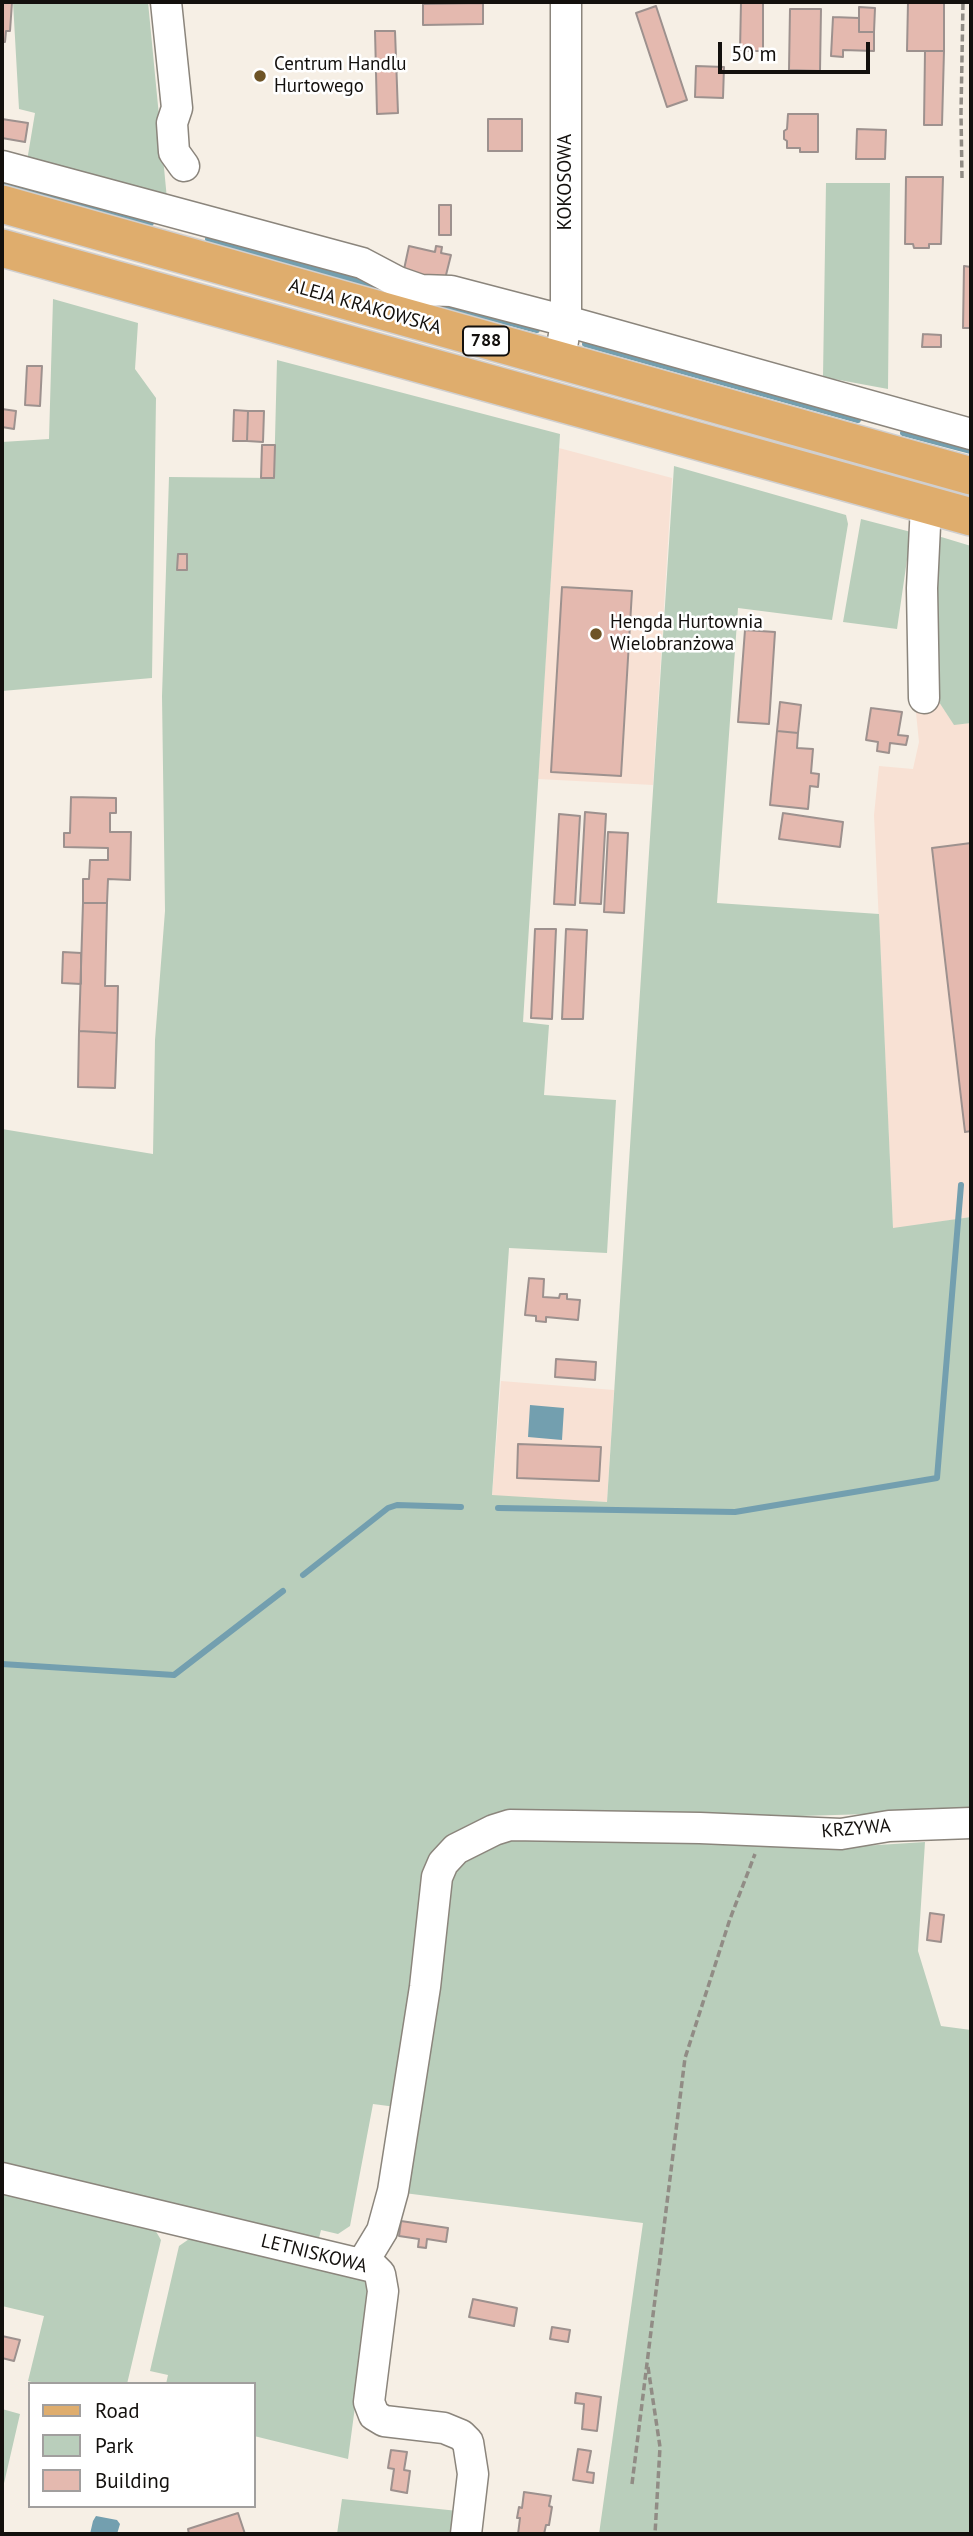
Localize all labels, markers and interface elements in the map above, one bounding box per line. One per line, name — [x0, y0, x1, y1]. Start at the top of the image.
scale bar — [721, 28, 873, 72]
text: 50 m — [731, 40, 777, 67]
place label: Centrum Handlu Hurtowego — [274, 54, 406, 98]
marker: Centrum Handlu Hurtowego — [252, 68, 268, 84]
street label: KOKOSOWA — [555, 134, 577, 230]
street label: ALEJA KRAKOWSKA — [286, 274, 444, 340]
road number: 788 — [463, 326, 509, 356]
place label: Hengda Hurtownia Wielobranżowa — [610, 612, 763, 656]
marker: Hengda Hurtownia Wielobranżowa — [588, 626, 604, 642]
street label: KRZYWA — [821, 1815, 891, 1843]
street label: LETNISKOWA — [259, 2230, 369, 2278]
legend — [28, 2382, 256, 2508]
text: Road — [95, 2397, 139, 2424]
text: Park — [95, 2432, 134, 2459]
text: Building — [95, 2467, 170, 2494]

